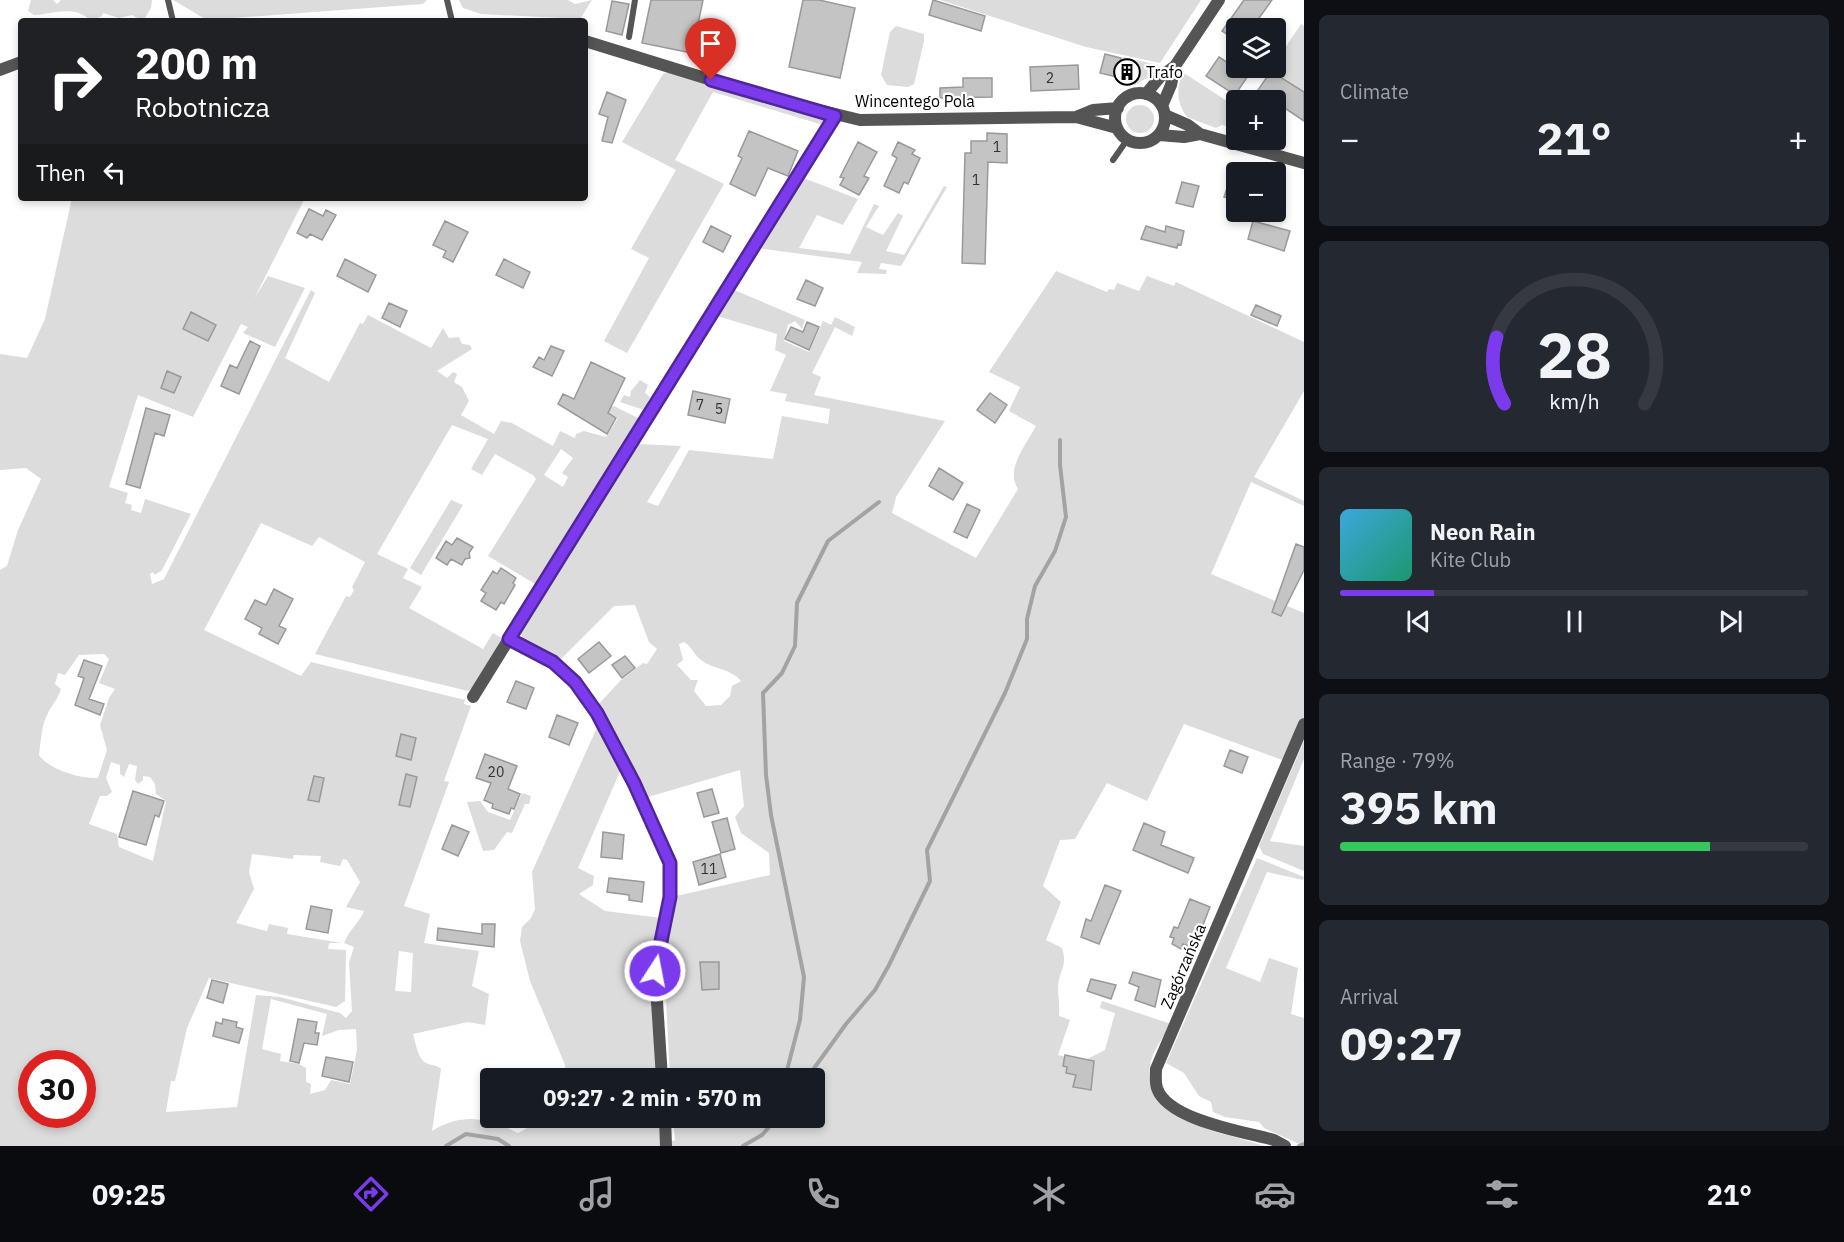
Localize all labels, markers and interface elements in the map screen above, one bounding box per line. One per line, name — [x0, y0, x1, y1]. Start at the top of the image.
pin — [685, 18, 736, 80]
map controls — [1226, 18, 1286, 222]
button: layers — [1226, 18, 1286, 78]
icon: arrive — [694, 27, 727, 60]
text: 200 m — [135, 36, 258, 91]
icon: right — [36, 42, 114, 120]
building icon: Trafo — [1112, 57, 1142, 87]
place label: Trafo — [1146, 62, 1183, 82]
house number: 2 — [1046, 69, 1054, 87]
text: Climate — [1340, 78, 1409, 105]
text: Robotnicza — [135, 89, 270, 124]
button: + — [1226, 90, 1286, 150]
street label: Wincentego Pola — [855, 91, 975, 111]
text: 21° — [1536, 109, 1612, 167]
text: − — [1340, 117, 1360, 160]
text: + — [1788, 117, 1808, 160]
house number: 1 — [993, 138, 1001, 156]
icon: left — [98, 156, 131, 189]
text: Then — [36, 158, 86, 187]
button: − — [1226, 162, 1286, 222]
house number: 1 — [972, 171, 980, 189]
text: 28 — [1537, 314, 1611, 395]
text: km/h — [1549, 387, 1599, 415]
house number: 7 — [696, 396, 704, 414]
house number: 5 — [715, 400, 723, 418]
text: Neon Rain — [1430, 517, 1536, 546]
text: Kite Club — [1430, 546, 1511, 573]
icon: previous — [1402, 605, 1435, 638]
icon: pause — [1558, 605, 1591, 638]
icon: next — [1714, 605, 1747, 638]
text: Range · 79% — [1340, 747, 1455, 774]
house number: 20 — [488, 763, 504, 781]
text: 395 km — [1340, 778, 1498, 836]
house number: 11 — [701, 860, 717, 878]
street label: Zagórzańska — [1156, 920, 1210, 1012]
position arrow — [623, 939, 687, 1003]
text: Arrival — [1340, 983, 1398, 1010]
text: 09:27 — [1340, 1014, 1463, 1072]
speed limit sign: 30 — [18, 1050, 96, 1128]
text: 09:27 · 2 min · 570 m — [543, 1083, 762, 1112]
icon: directions — [350, 1173, 392, 1215]
icon: music — [576, 1173, 618, 1215]
icon: phone — [802, 1173, 844, 1215]
icon: climate — [1028, 1173, 1070, 1215]
icon: car — [1254, 1173, 1296, 1215]
icon: filters — [1481, 1173, 1523, 1215]
text: 09:25 — [92, 1177, 166, 1212]
text: 21° — [1707, 1177, 1752, 1212]

